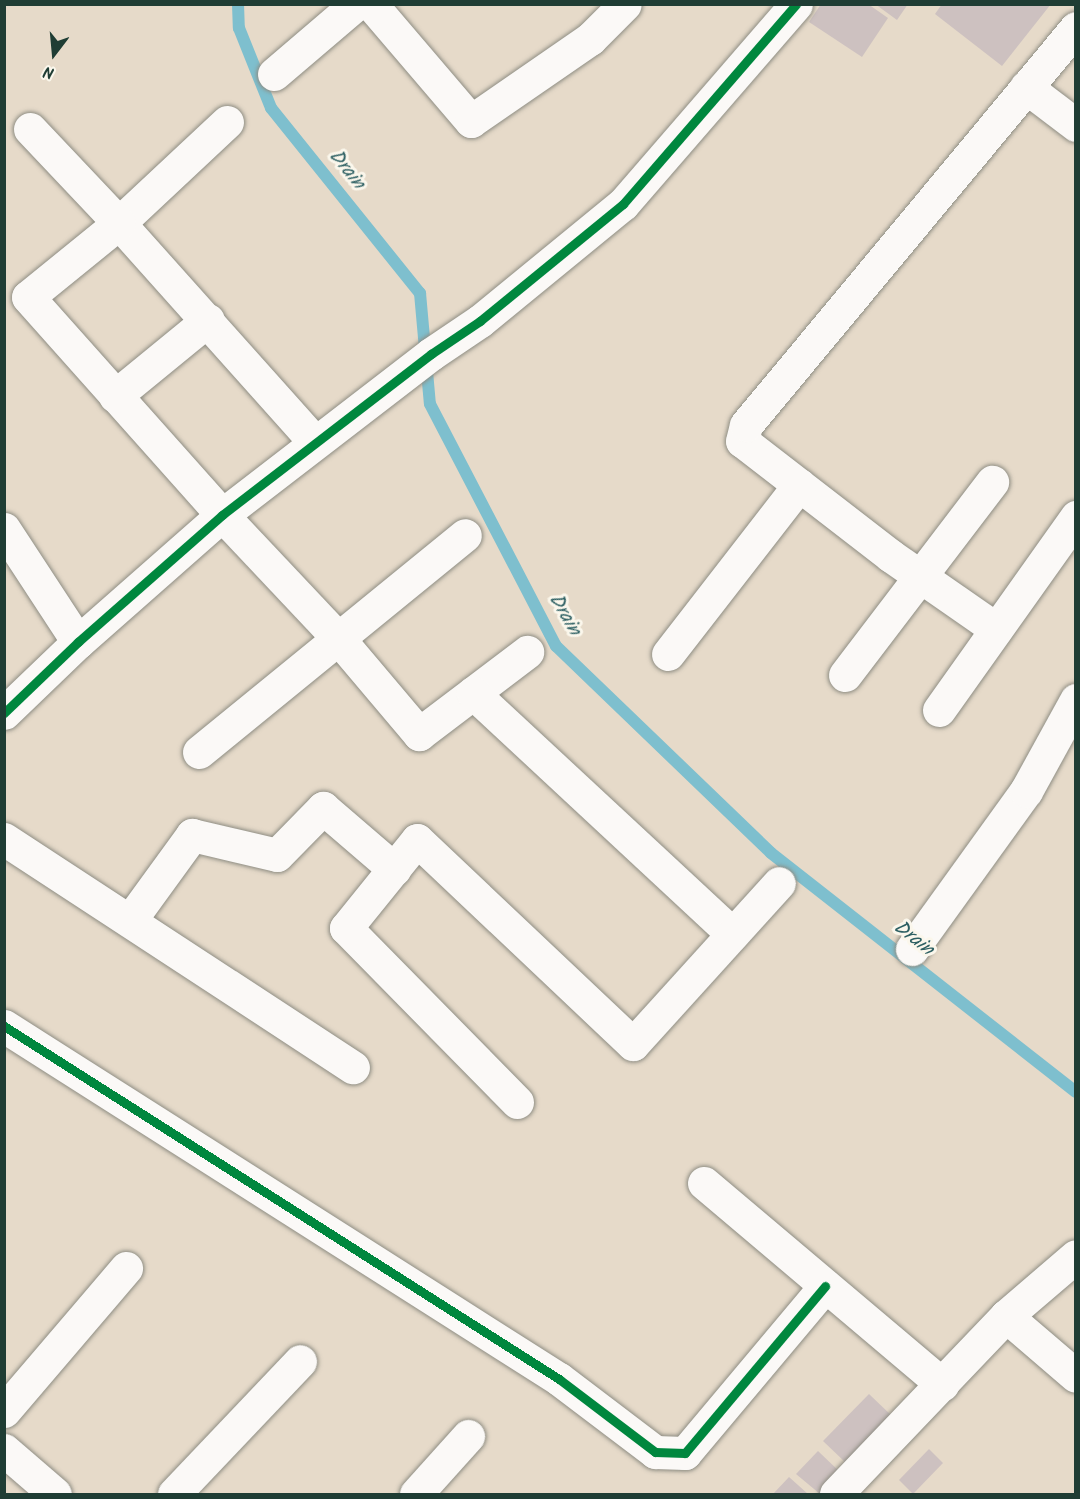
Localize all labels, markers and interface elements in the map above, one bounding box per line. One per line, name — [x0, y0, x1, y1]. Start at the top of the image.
north arrow — [24, 24, 84, 84]
text: N — [41, 58, 57, 85]
water label: Drain — [323, 145, 369, 195]
water label: Drain — [543, 590, 585, 640]
water label: Drain — [888, 916, 938, 962]

